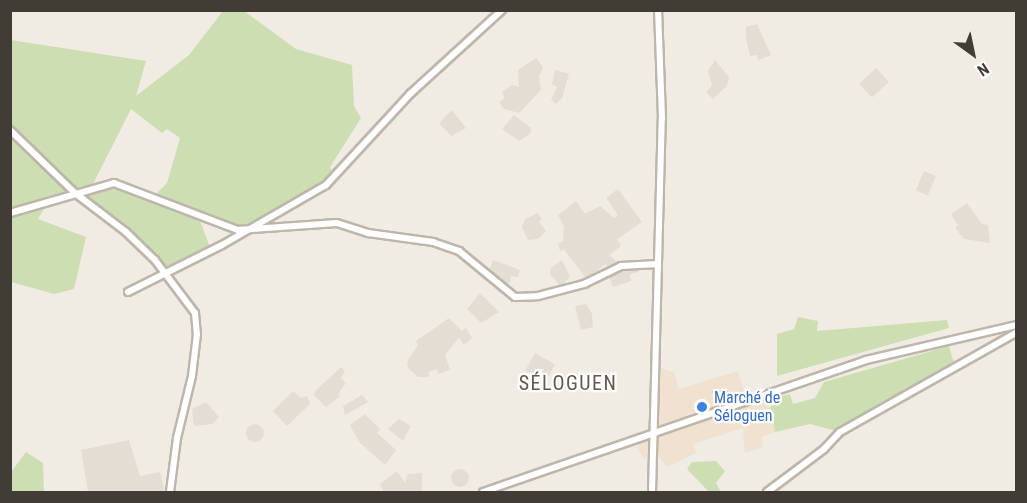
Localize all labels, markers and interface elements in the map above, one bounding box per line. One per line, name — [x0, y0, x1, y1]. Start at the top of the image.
north arrow — [943, 24, 1003, 84]
text: N — [974, 59, 992, 80]
district label: SÉLOGUEN — [519, 371, 617, 395]
place label: Marché de Séloguen — [714, 388, 780, 426]
marker: Marché de Séloguen — [695, 400, 709, 414]

